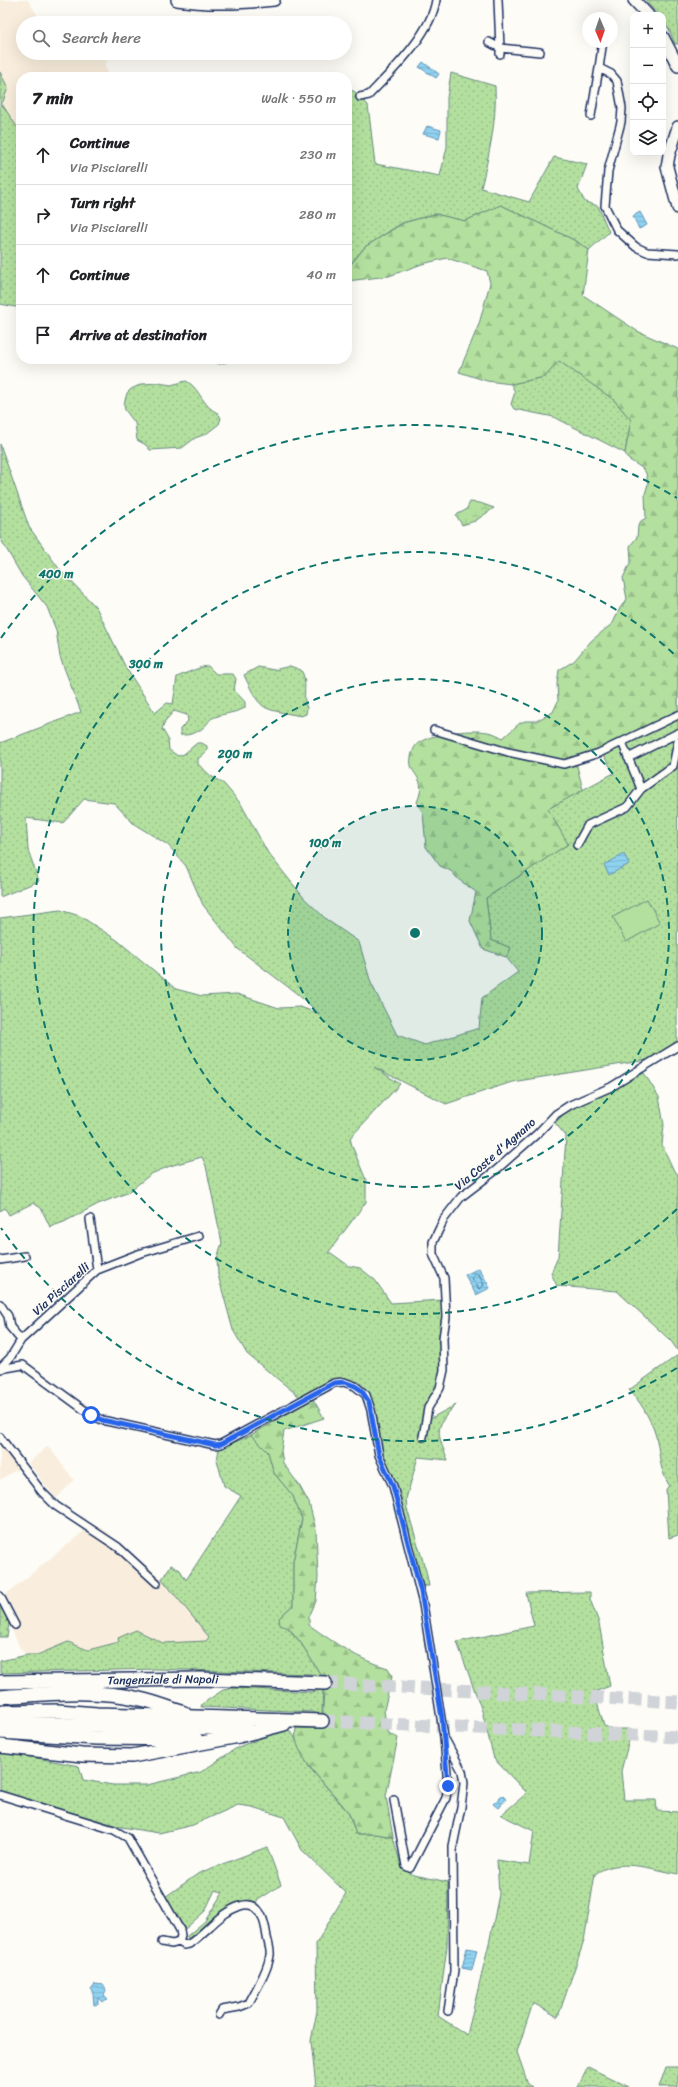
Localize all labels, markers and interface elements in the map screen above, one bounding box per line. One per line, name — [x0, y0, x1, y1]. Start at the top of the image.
north arrow — [582, 12, 618, 48]
map controls — [630, 12, 666, 156]
button: + — [630, 12, 666, 48]
search box — [16, 16, 352, 60]
text: Search here — [62, 25, 141, 51]
icon: search — [30, 27, 52, 49]
button: − — [630, 48, 666, 84]
text: 7 min — [32, 83, 73, 113]
button: locate — [630, 84, 666, 120]
text: Walk · 550 m — [261, 87, 336, 110]
button: layers — [630, 120, 666, 156]
text: Continue — [70, 130, 130, 156]
text: 230 m — [300, 143, 336, 166]
icon: ahead — [32, 144, 54, 166]
text: Via Pisciarelli — [70, 156, 148, 179]
text: Turn right — [70, 190, 135, 216]
text: 280 m — [299, 203, 336, 226]
icon: right — [32, 204, 54, 226]
text: Via Pisciarelli — [70, 216, 148, 239]
text: Continue — [70, 262, 130, 288]
text: 40 m — [306, 263, 336, 286]
icon: ahead — [32, 264, 54, 286]
text: Arrive at destination — [70, 322, 207, 348]
icon: arrive — [32, 324, 54, 346]
text: 400 m — [37, 563, 74, 585]
text: 300 m — [128, 653, 164, 675]
text: 200 m — [217, 743, 253, 765]
text: 100 m — [309, 832, 342, 854]
centre of rings — [408, 926, 422, 940]
street label: Via Coste d'Agnano — [449, 1112, 541, 1196]
street label: Via Pisciarelli — [27, 1256, 95, 1321]
route start — [82, 1406, 100, 1424]
street label: Tangenziale di Napoli — [107, 1668, 219, 1691]
route end — [439, 1777, 457, 1795]

